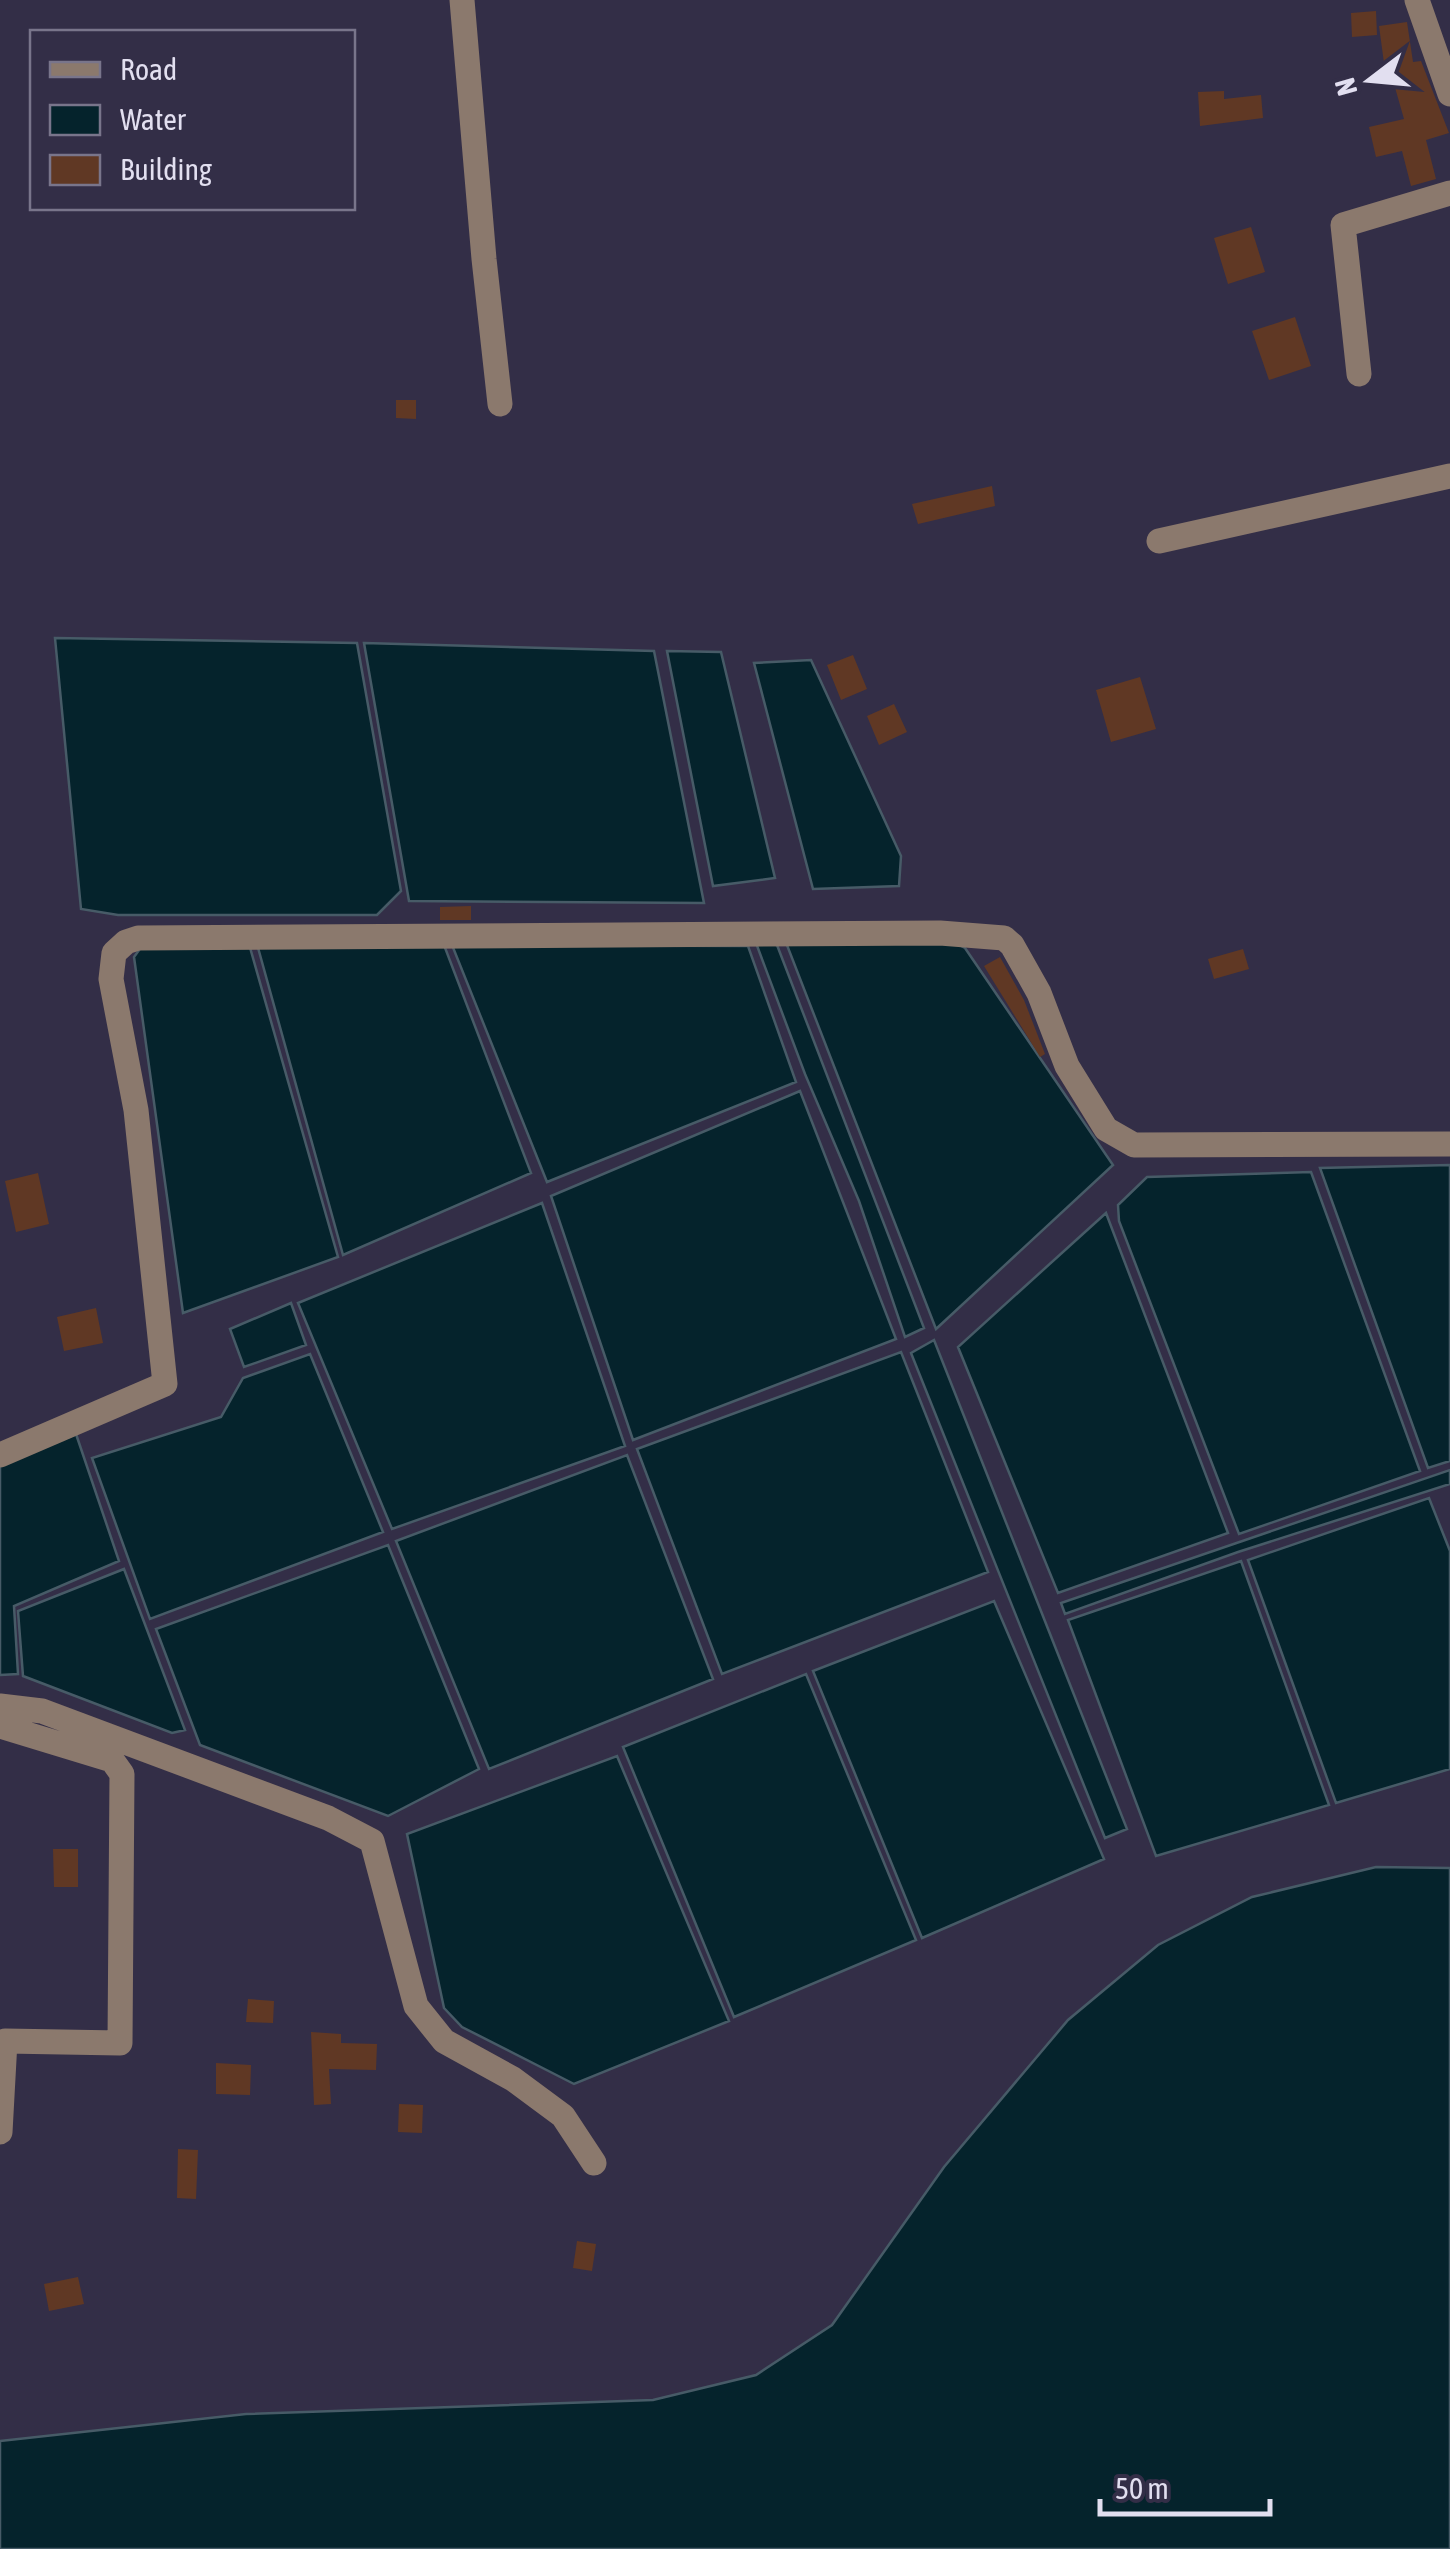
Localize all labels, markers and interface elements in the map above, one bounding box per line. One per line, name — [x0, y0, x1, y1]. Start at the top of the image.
legend — [30, 30, 355, 210]
north arrow — [1320, 30, 1420, 130]
text: Road — [120, 52, 177, 86]
text: N — [1328, 75, 1364, 99]
text: Water — [120, 102, 187, 136]
text: Building — [120, 152, 212, 186]
scale bar — [1100, 2454, 1270, 2516]
text: 50 m — [1115, 2471, 1169, 2505]

